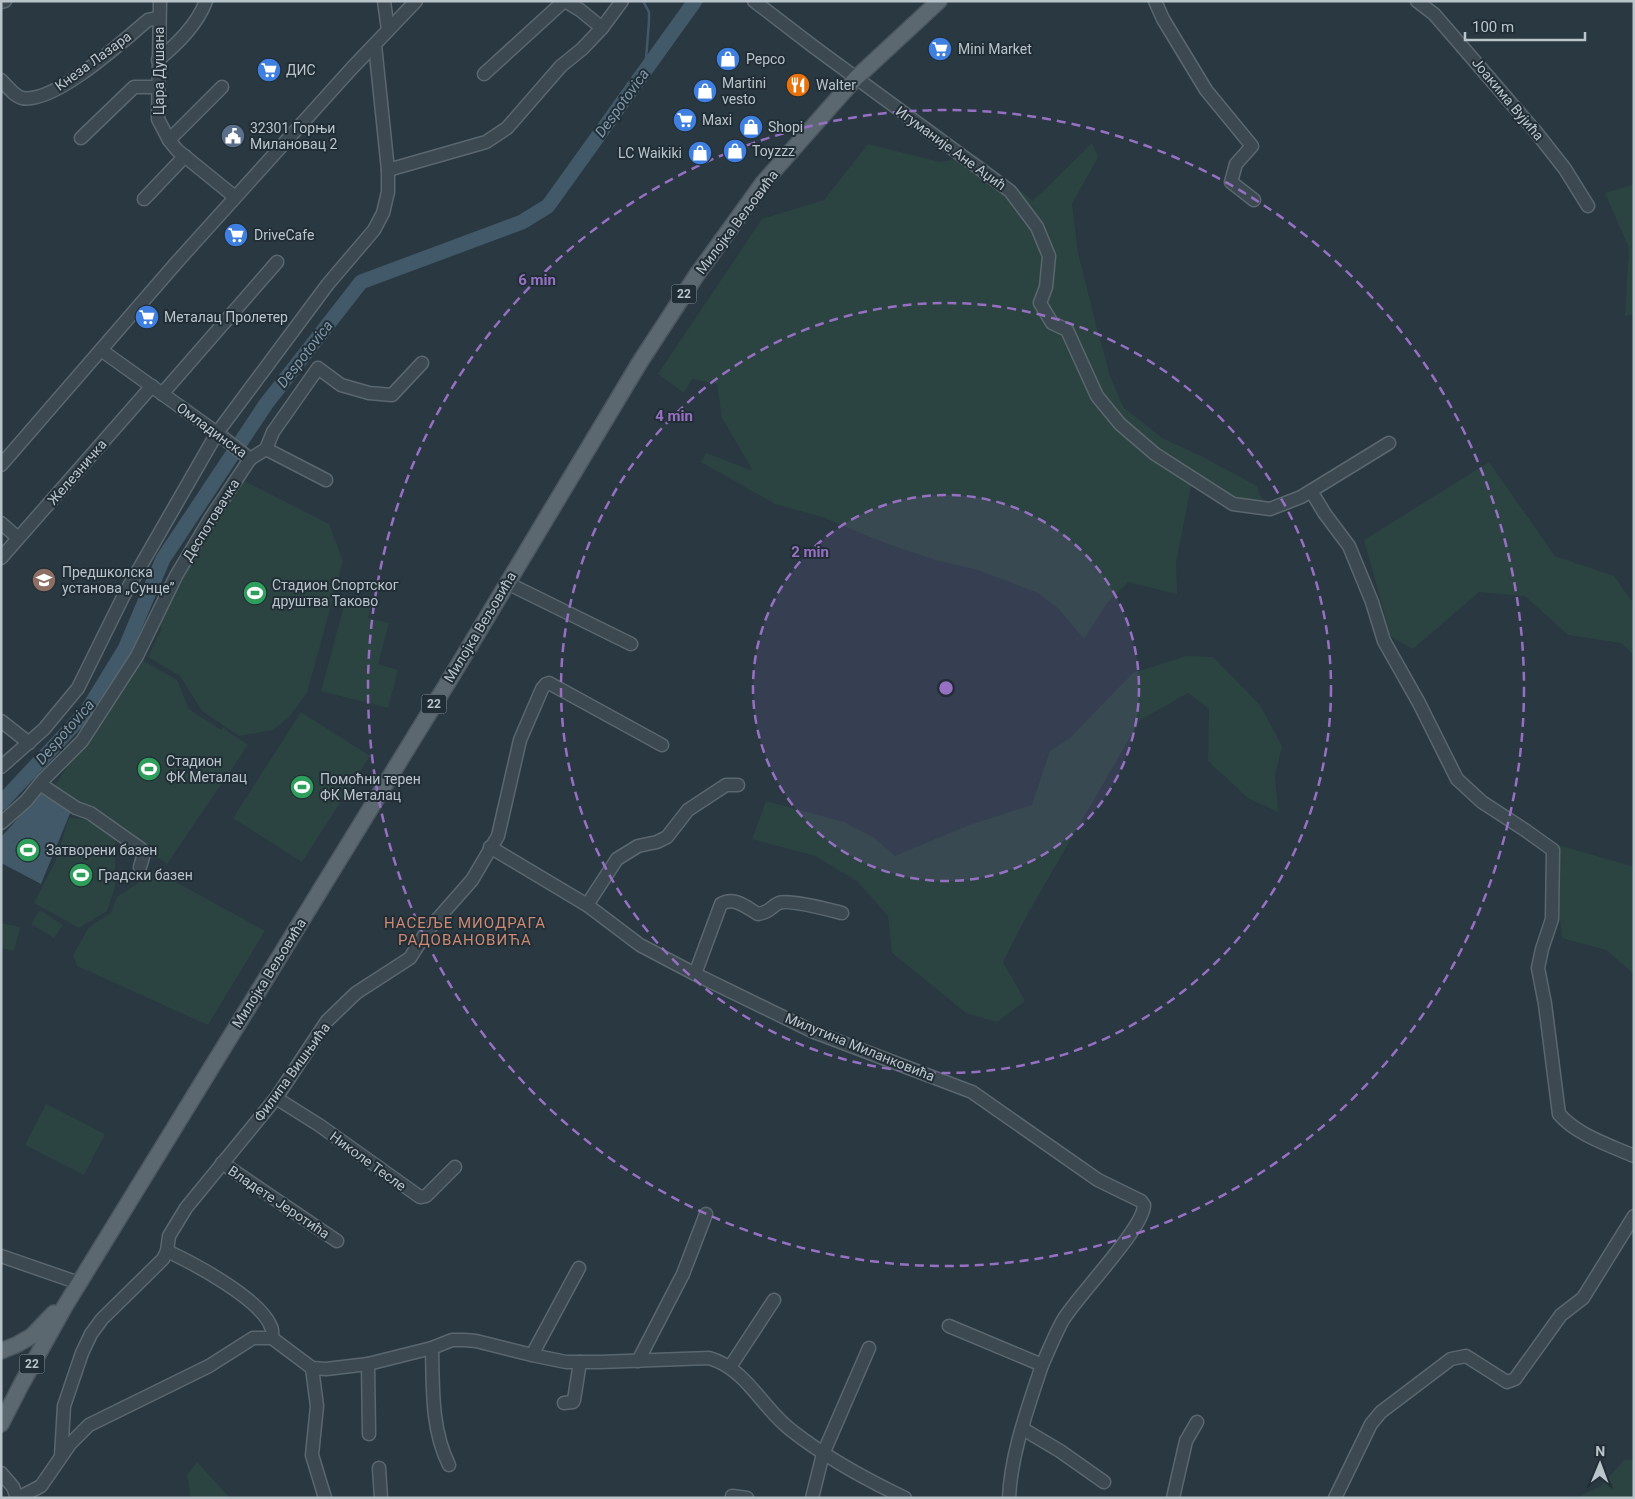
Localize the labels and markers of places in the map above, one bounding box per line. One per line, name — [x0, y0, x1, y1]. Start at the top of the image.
supermarket icon: Mini Market — [927, 36, 953, 62]
place label: Mini Market — [958, 41, 1032, 57]
shop icon: Pepco — [715, 46, 741, 72]
place label: Pepco — [746, 51, 785, 67]
supermarket icon: ДИС — [256, 57, 282, 83]
place label: ДИС — [286, 62, 316, 78]
restaurant icon: Walter — [785, 72, 811, 98]
place label: Martini vesto — [722, 75, 766, 107]
place label: Walter — [816, 77, 856, 93]
shop icon: Martini vesto — [692, 78, 718, 104]
supermarket icon: Maxi — [672, 107, 698, 133]
place label: Maxi — [702, 112, 732, 128]
shop icon: Shopi — [738, 114, 764, 140]
place label: Shopi — [768, 119, 803, 135]
place label: 32301 Горњи Милановац 2 — [250, 120, 337, 152]
public building icon: 32301 Горњи Милановац 2 — [220, 123, 246, 149]
shop icon: Toyzzz — [722, 138, 748, 164]
shop icon: LC Waikiki — [687, 140, 713, 166]
place label: Toyzzz — [752, 143, 795, 159]
place label: LC Waikiki — [618, 145, 682, 161]
supermarket icon: DriveCafe — [223, 222, 249, 248]
place label: DriveCafe — [254, 227, 314, 243]
supermarket icon: Металац Пролетер — [134, 304, 160, 330]
place label: Металац Пролетер — [164, 309, 288, 325]
place label: Предшколска установа „Сунце” — [62, 564, 175, 596]
school or university icon: Предшколска установа „Сунце” — [31, 567, 57, 593]
place label: Стадион Спортског друштва Таково — [272, 577, 399, 609]
sports icon: Стадион Спортског друштва Таково — [242, 580, 268, 606]
centre of rings — [937, 679, 955, 697]
place label: Стадион ФК Металац — [166, 753, 247, 785]
sports icon: Стадион ФК Металац — [136, 756, 162, 782]
place label: Помоћни терен ФК Металац — [320, 771, 421, 803]
sports icon: Помоћни терен ФК Металац — [289, 774, 315, 800]
sports icon: Затворени базен — [15, 837, 41, 863]
place label: Затворени базен — [46, 842, 157, 858]
sports icon: Градски базен — [68, 862, 94, 888]
place label: Градски базен — [98, 867, 193, 883]

